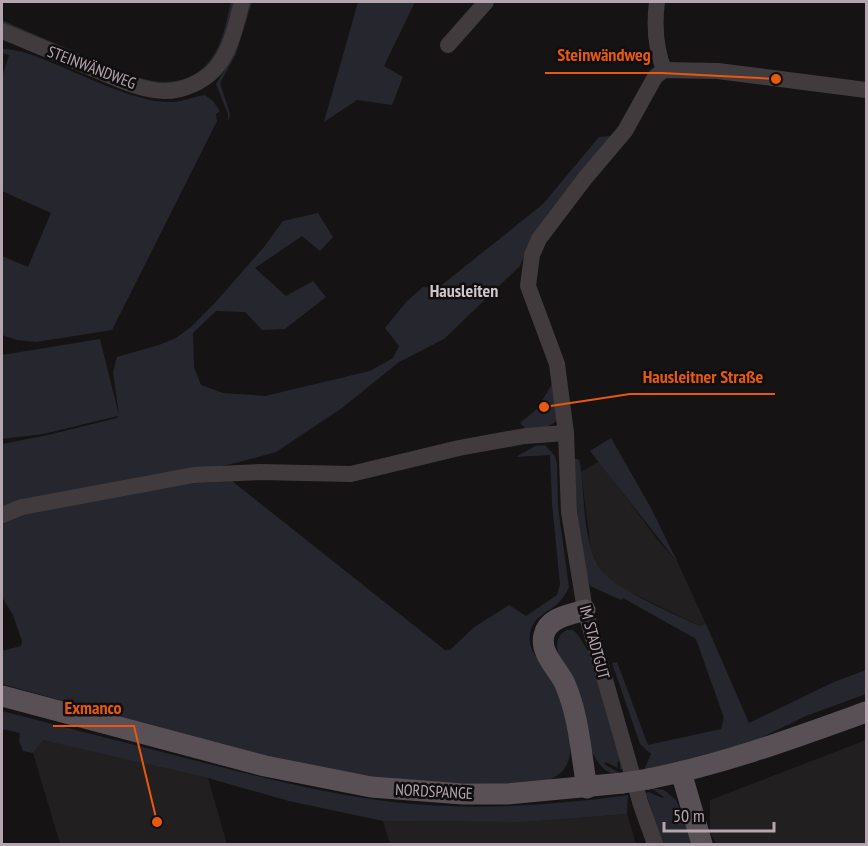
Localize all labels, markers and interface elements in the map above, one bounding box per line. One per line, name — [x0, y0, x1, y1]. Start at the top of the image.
callout: Steinwändweg — [545, 37, 662, 73]
street label: STEINWÄNDWEG — [45, 41, 139, 93]
text: Steinwändweg — [557, 43, 651, 66]
district label: Hausleiten — [430, 279, 498, 302]
callout: Hausleitner Straße — [630, 358, 775, 394]
text: Hausleitner Straße — [643, 365, 764, 388]
street label: IM STADTGUT — [576, 603, 614, 681]
callout: Exmanco — [53, 690, 134, 726]
text: Exmanco — [64, 696, 122, 719]
street label: NORDSPANGE — [395, 779, 473, 803]
scale bar — [664, 795, 774, 833]
text: 50 m — [673, 804, 705, 827]

